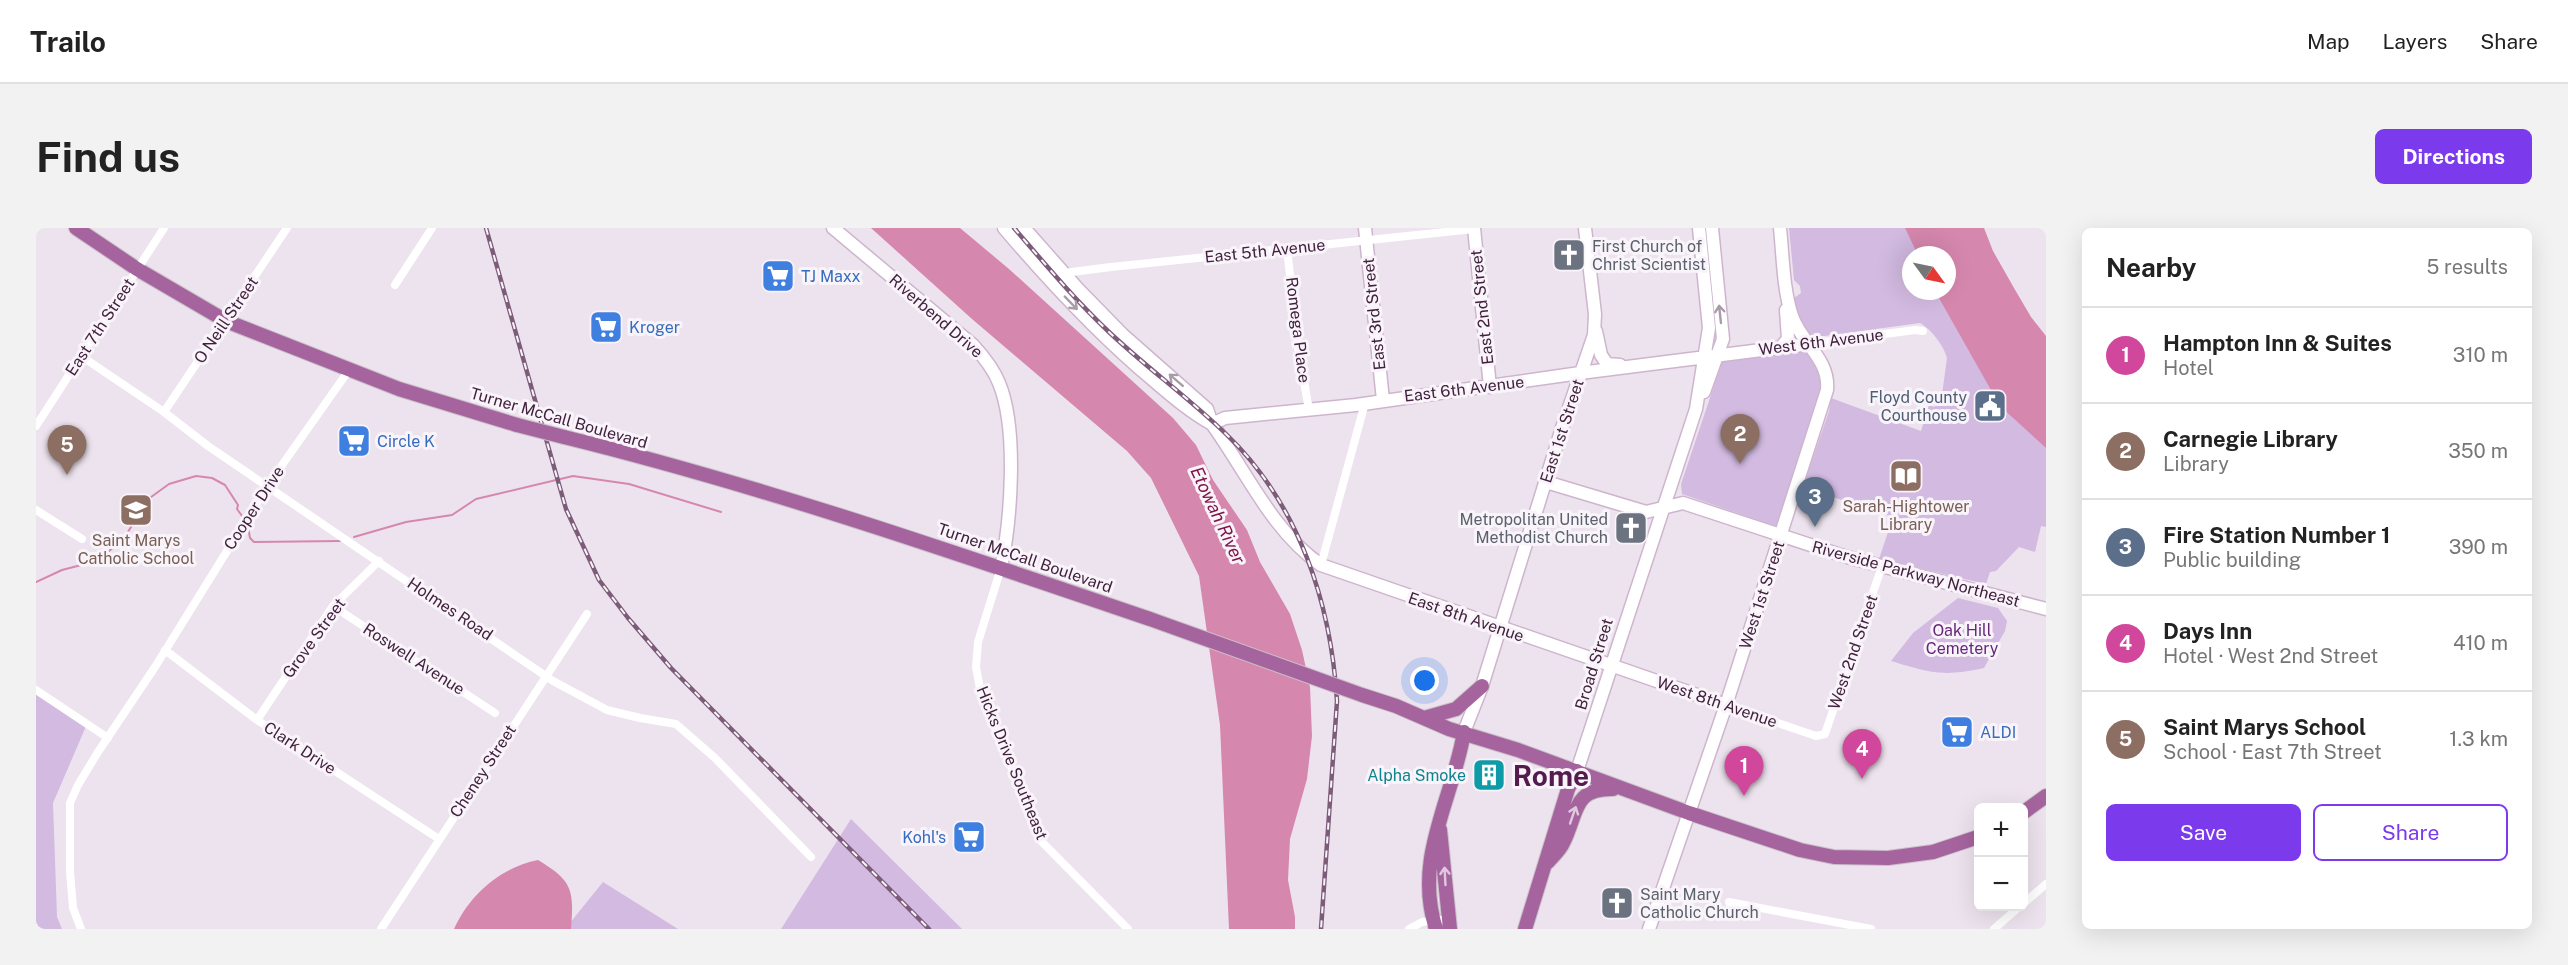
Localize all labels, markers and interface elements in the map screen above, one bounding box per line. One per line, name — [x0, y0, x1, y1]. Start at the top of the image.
text: Trailo — [30, 25, 106, 58]
text: Map — [2307, 29, 2350, 54]
text: Layers — [2383, 29, 2447, 54]
text: Share — [2480, 29, 2538, 54]
button: Directions — [2375, 129, 2532, 184]
text: Find us — [36, 132, 180, 181]
street label: East 5th Avenue — [1204, 235, 1326, 267]
church icon: First Church of Christ Scientist — [1551, 237, 1587, 273]
place label: First Church of Christ Scientist — [1592, 237, 1706, 274]
north arrow — [1902, 246, 1956, 300]
street label: East 2nd Street — [1467, 249, 1497, 365]
text: Nearby — [2106, 252, 2196, 283]
text: 5 results — [2426, 255, 2508, 279]
street label: East 3rd Street — [1359, 257, 1389, 371]
supermarket icon: TJ Maxx — [760, 258, 796, 294]
place label: TJ Maxx — [801, 267, 861, 286]
street label: Riverbend Drive — [885, 270, 987, 362]
street label: O Neill Street — [190, 273, 262, 367]
street label: East 7th Street — [61, 275, 139, 379]
street label: Romega Place — [1282, 276, 1314, 384]
one-way arrow — [1064, 296, 1078, 311]
one-way arrow — [1714, 305, 1725, 325]
supermarket icon: Kroger — [588, 309, 624, 345]
place label: Kroger — [629, 318, 680, 337]
street label: West 6th Avenue — [1757, 325, 1885, 359]
text: Hampton Inn & Suites — [2163, 330, 2392, 356]
text: 1 — [2121, 343, 2130, 367]
text: 310 m — [2453, 343, 2508, 367]
text: Hotel — [2163, 356, 2214, 380]
street label: East 6th Avenue — [1403, 372, 1525, 406]
one-way arrow — [1169, 373, 1184, 387]
street label: East 1st Street — [1536, 377, 1588, 485]
street label: Turner McCall Boulevard — [468, 384, 650, 452]
place label: Floyd County Courthouse — [1869, 388, 1967, 425]
public building icon: Floyd County Courthouse — [1972, 388, 2008, 424]
pin: 2 — [1720, 414, 1760, 464]
supermarket icon: Circle K — [336, 423, 372, 459]
pin: 5 — [48, 426, 87, 475]
text: Carnegie Library — [2163, 426, 2338, 452]
place label: Circle K — [377, 432, 435, 451]
text: 2 — [2119, 439, 2132, 463]
text: 350 m — [2448, 439, 2508, 463]
text: Library — [2163, 452, 2229, 476]
library icon: Sarah-Hightower Library — [1888, 458, 1924, 494]
street label: Cooper Drive — [220, 463, 288, 553]
water label: Etowah River — [1186, 463, 1250, 567]
pin: 3 — [1796, 478, 1834, 527]
school or university icon: Saint Marys Catholic School — [118, 492, 154, 528]
place label: Sarah-Hightower Library — [1842, 497, 1970, 534]
place label: Metropolitan United Methodist Church — [1459, 510, 1608, 547]
church icon: Metropolitan United Methodist Church — [1613, 510, 1649, 546]
street label: Turner McCall Boulevard — [935, 519, 1115, 597]
text: Fire Station Number 1 — [2163, 522, 2390, 548]
place label: Saint Marys Catholic School — [78, 531, 194, 568]
text: 3 — [2119, 535, 2132, 559]
text: 390 m — [2449, 535, 2508, 559]
street label: Riverside Parkway Northeast — [1810, 537, 2022, 611]
street label: West 1st Street — [1736, 538, 1788, 652]
text: Public building — [2163, 548, 2301, 572]
street label: Holmes Road — [404, 574, 496, 644]
street label: East 8th Avenue — [1406, 588, 1526, 646]
street label: West 2nd Street — [1824, 592, 1882, 712]
street label: Grove Street — [279, 594, 349, 682]
street label: Broad Street — [1571, 616, 1617, 712]
text: Days Inn — [2163, 618, 2252, 644]
street label: Roswell Avenue — [360, 619, 468, 699]
park label: Oak Hill Cemetery — [1926, 621, 1999, 658]
text: 4 — [2119, 631, 2132, 655]
text: 410 m — [2453, 631, 2508, 655]
text: Hotel · West 2nd Street — [2163, 644, 2378, 668]
your location — [1410, 666, 1439, 695]
street label: West 8th Avenue — [1654, 672, 1780, 732]
street label: Hicks Drive Southeast — [972, 683, 1052, 843]
supermarket icon: ALDI — [1939, 714, 1975, 750]
text: Saint Marys School — [2163, 714, 2366, 740]
street label: Clark Drive — [260, 718, 340, 778]
street label: Cheney Street — [446, 721, 520, 821]
place label: ALDI — [1980, 723, 2016, 742]
text: 5 — [2119, 727, 2132, 751]
text: 1.3 km — [2449, 727, 2508, 751]
pin: 4 — [1842, 730, 1882, 779]
text: School · East 7th Street — [2163, 740, 2382, 764]
pin: 1 — [1724, 746, 1764, 796]
building icon: Alpha Smoke — [1471, 757, 1507, 793]
district label: Rome — [1513, 759, 1589, 792]
place label: Alpha Smoke — [1367, 766, 1466, 785]
map controls — [1974, 803, 2028, 911]
button: + — [1974, 803, 2028, 857]
button: Save — [2106, 804, 2301, 861]
button: Share — [2313, 804, 2508, 861]
one-way arrow — [1569, 806, 1580, 825]
supermarket icon: Kohl's — [951, 819, 987, 855]
place label: Kohl's — [902, 828, 946, 847]
button: − — [1974, 857, 2028, 911]
one-way arrow — [1440, 867, 1451, 887]
church icon: Saint Mary Catholic Church — [1599, 885, 1635, 921]
place label: Saint Mary Catholic Church — [1640, 885, 1759, 922]

